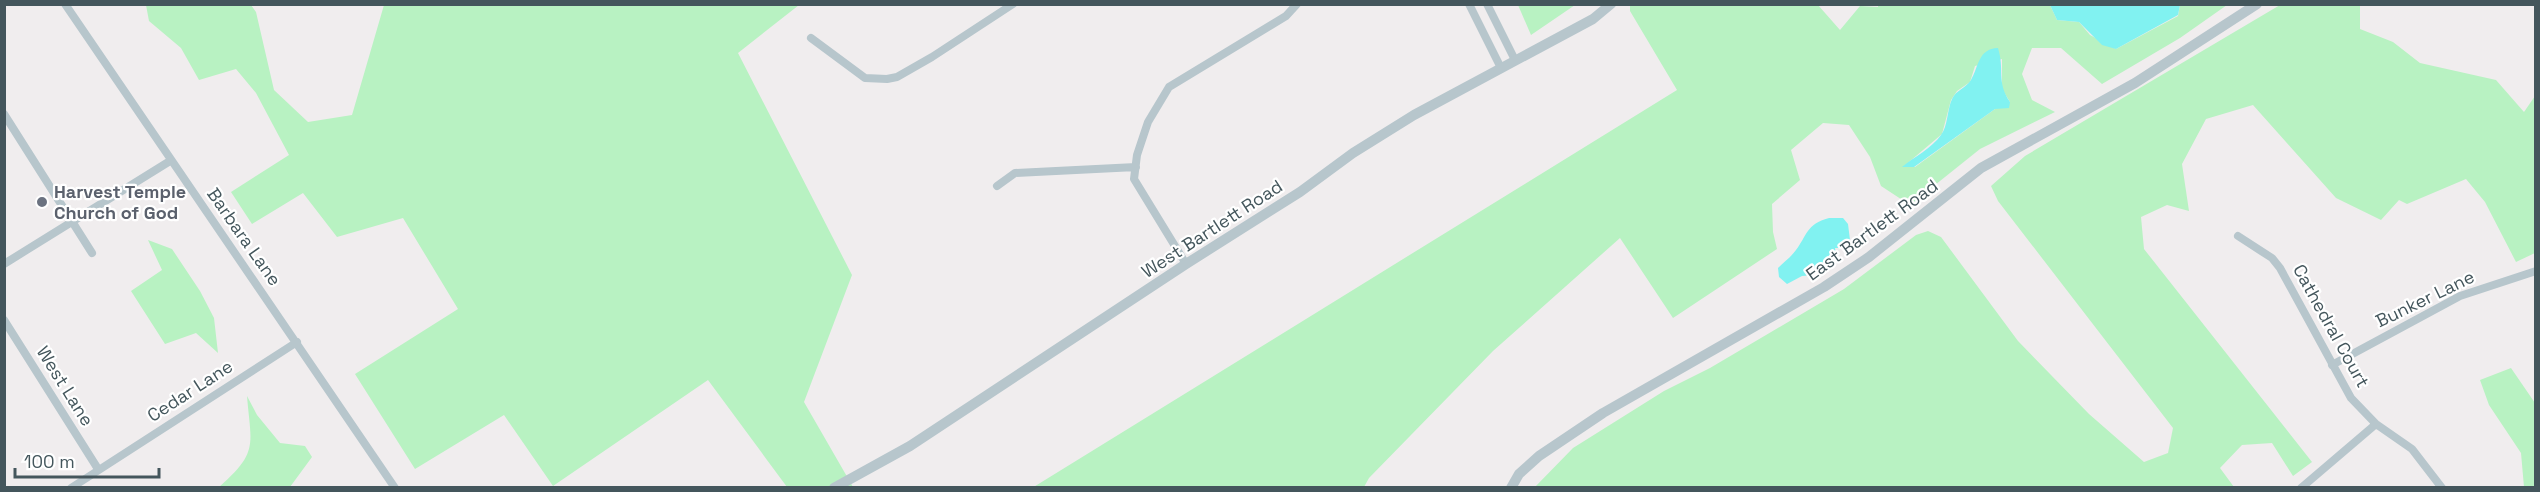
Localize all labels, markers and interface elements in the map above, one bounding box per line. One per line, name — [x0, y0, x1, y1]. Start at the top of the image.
street label: West Bartlett Road — [1137, 174, 1287, 283]
street label: East Bartlett Road — [1801, 174, 1942, 285]
place label: Harvest Temple Church of God — [54, 180, 186, 224]
street label: Barbara Lane — [202, 183, 287, 290]
marker: Harvest Temple Church of God — [35, 195, 49, 209]
street label: Cathedral Court — [2288, 260, 2375, 391]
street label: Bunker Lane — [2372, 265, 2478, 332]
street label: West Lane — [32, 341, 99, 430]
street label: Cedar Lane — [143, 354, 237, 427]
scale bar — [15, 441, 159, 479]
text: 100 m — [24, 450, 75, 473]

